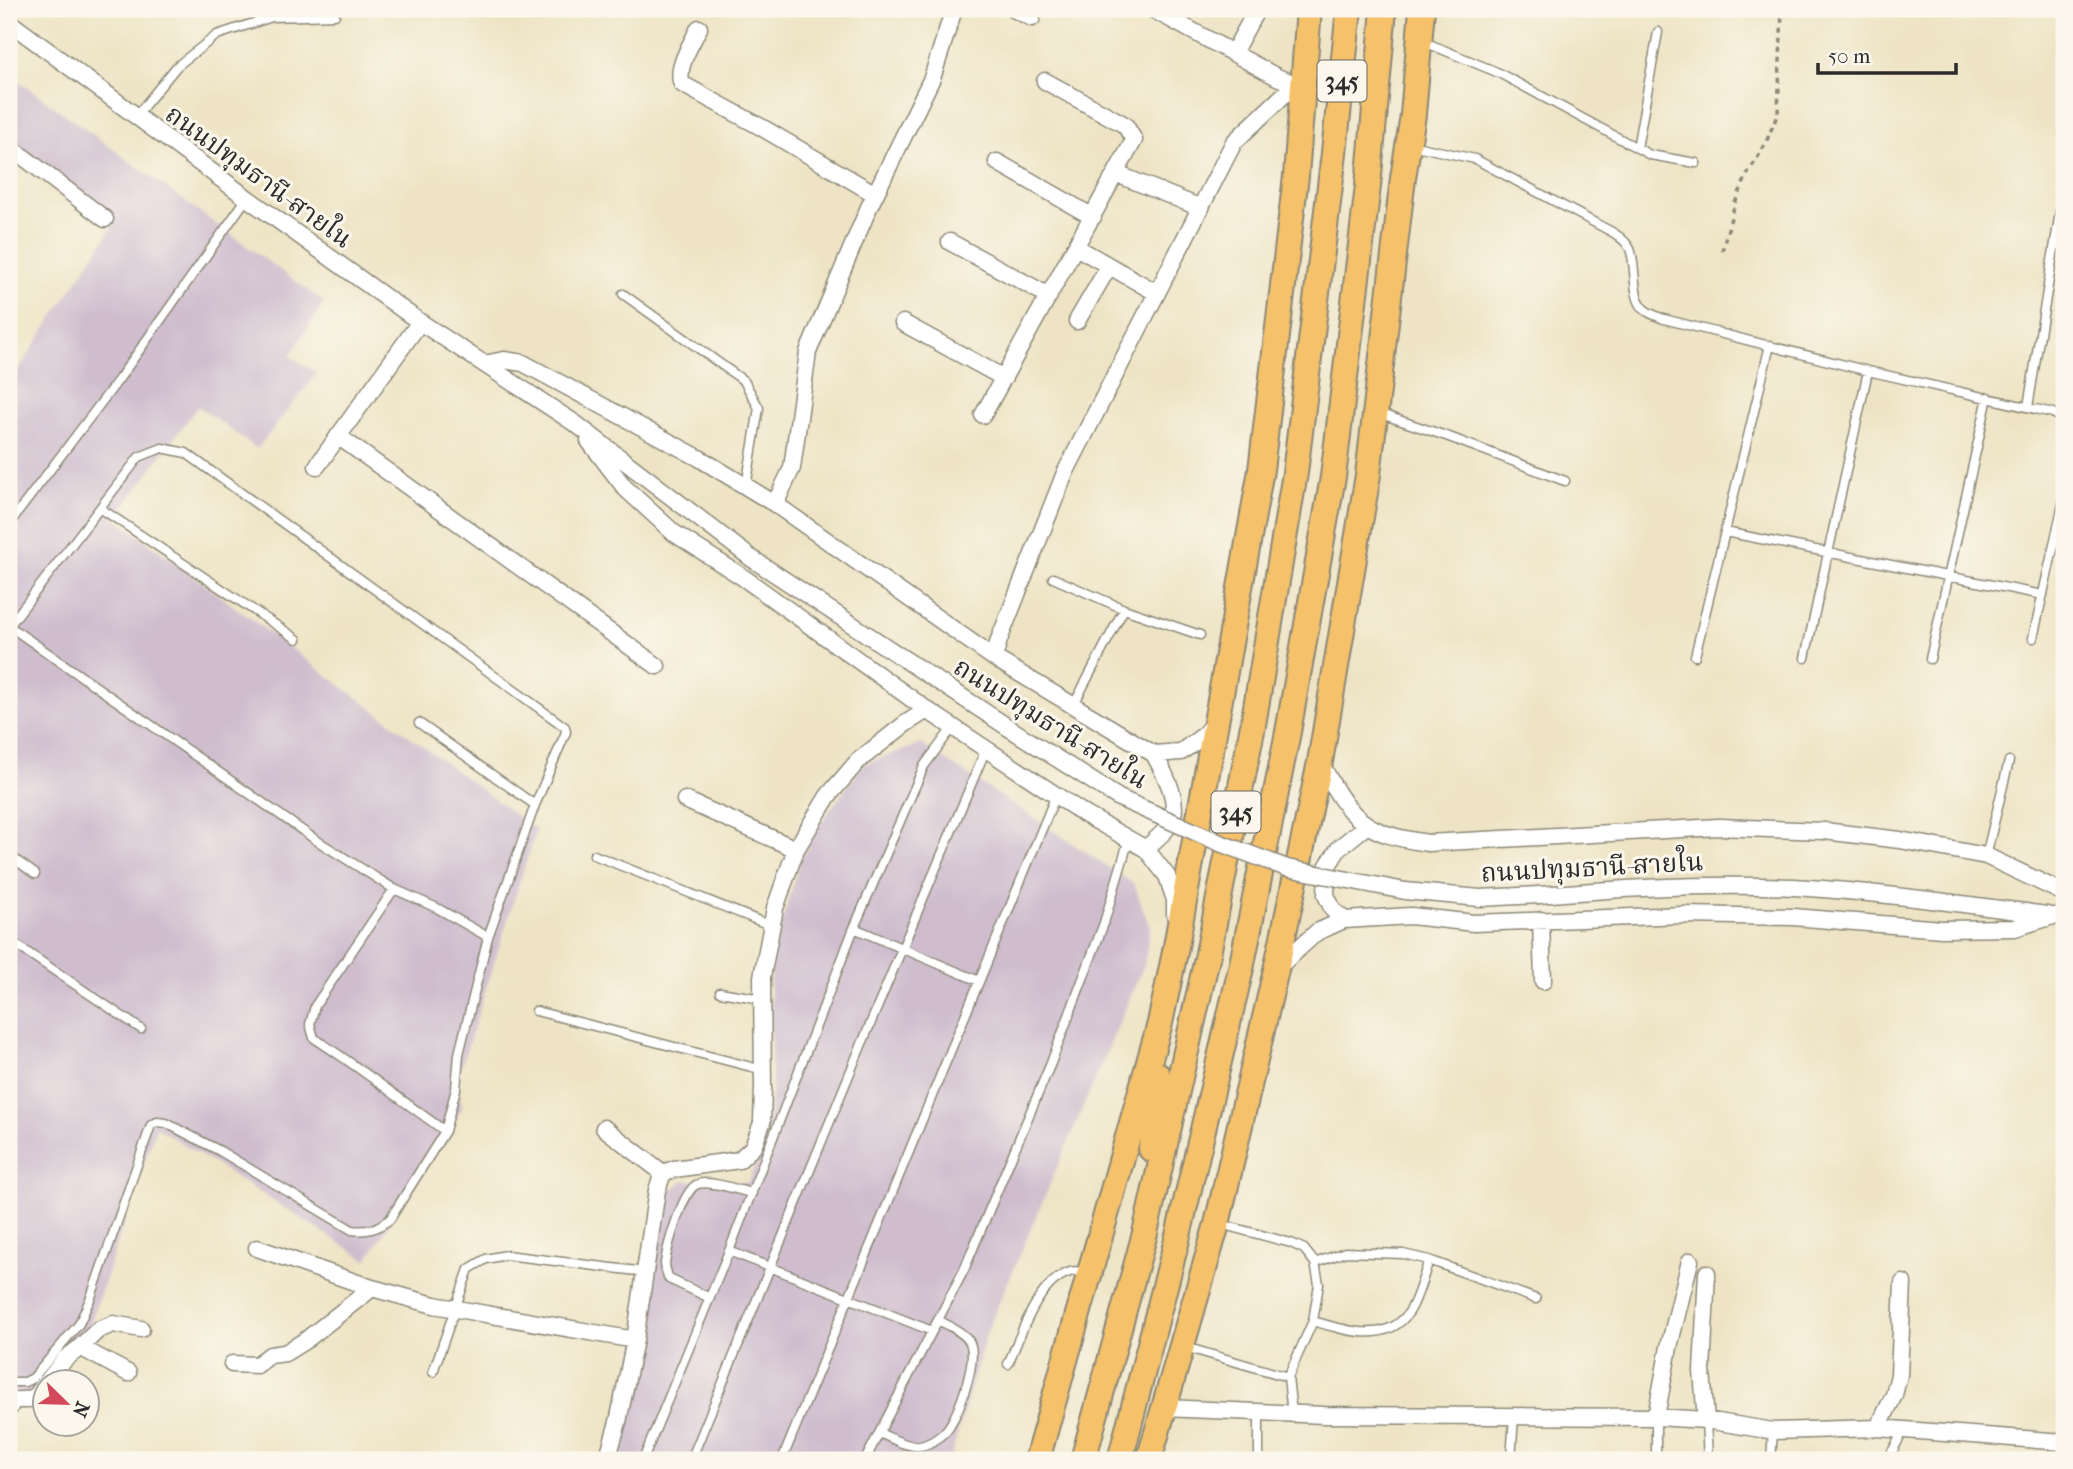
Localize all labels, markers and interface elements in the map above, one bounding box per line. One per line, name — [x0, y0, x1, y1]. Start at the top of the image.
scale bar — [1818, 32, 1956, 76]
text: 50 m — [1828, 44, 1871, 68]
road number: 345 — [1318, 60, 1366, 102]
street label: ถนนปทุมธานี-สายใน — [158, 96, 360, 256]
street label: ถนนปทุมธานี-สายใน — [947, 649, 1155, 797]
road number: 345 — [1212, 792, 1260, 832]
street label: ถนนปทุมธานี-สายใน — [1480, 843, 1704, 891]
north arrow — [32, 1368, 102, 1438]
text: N — [68, 1398, 94, 1421]

